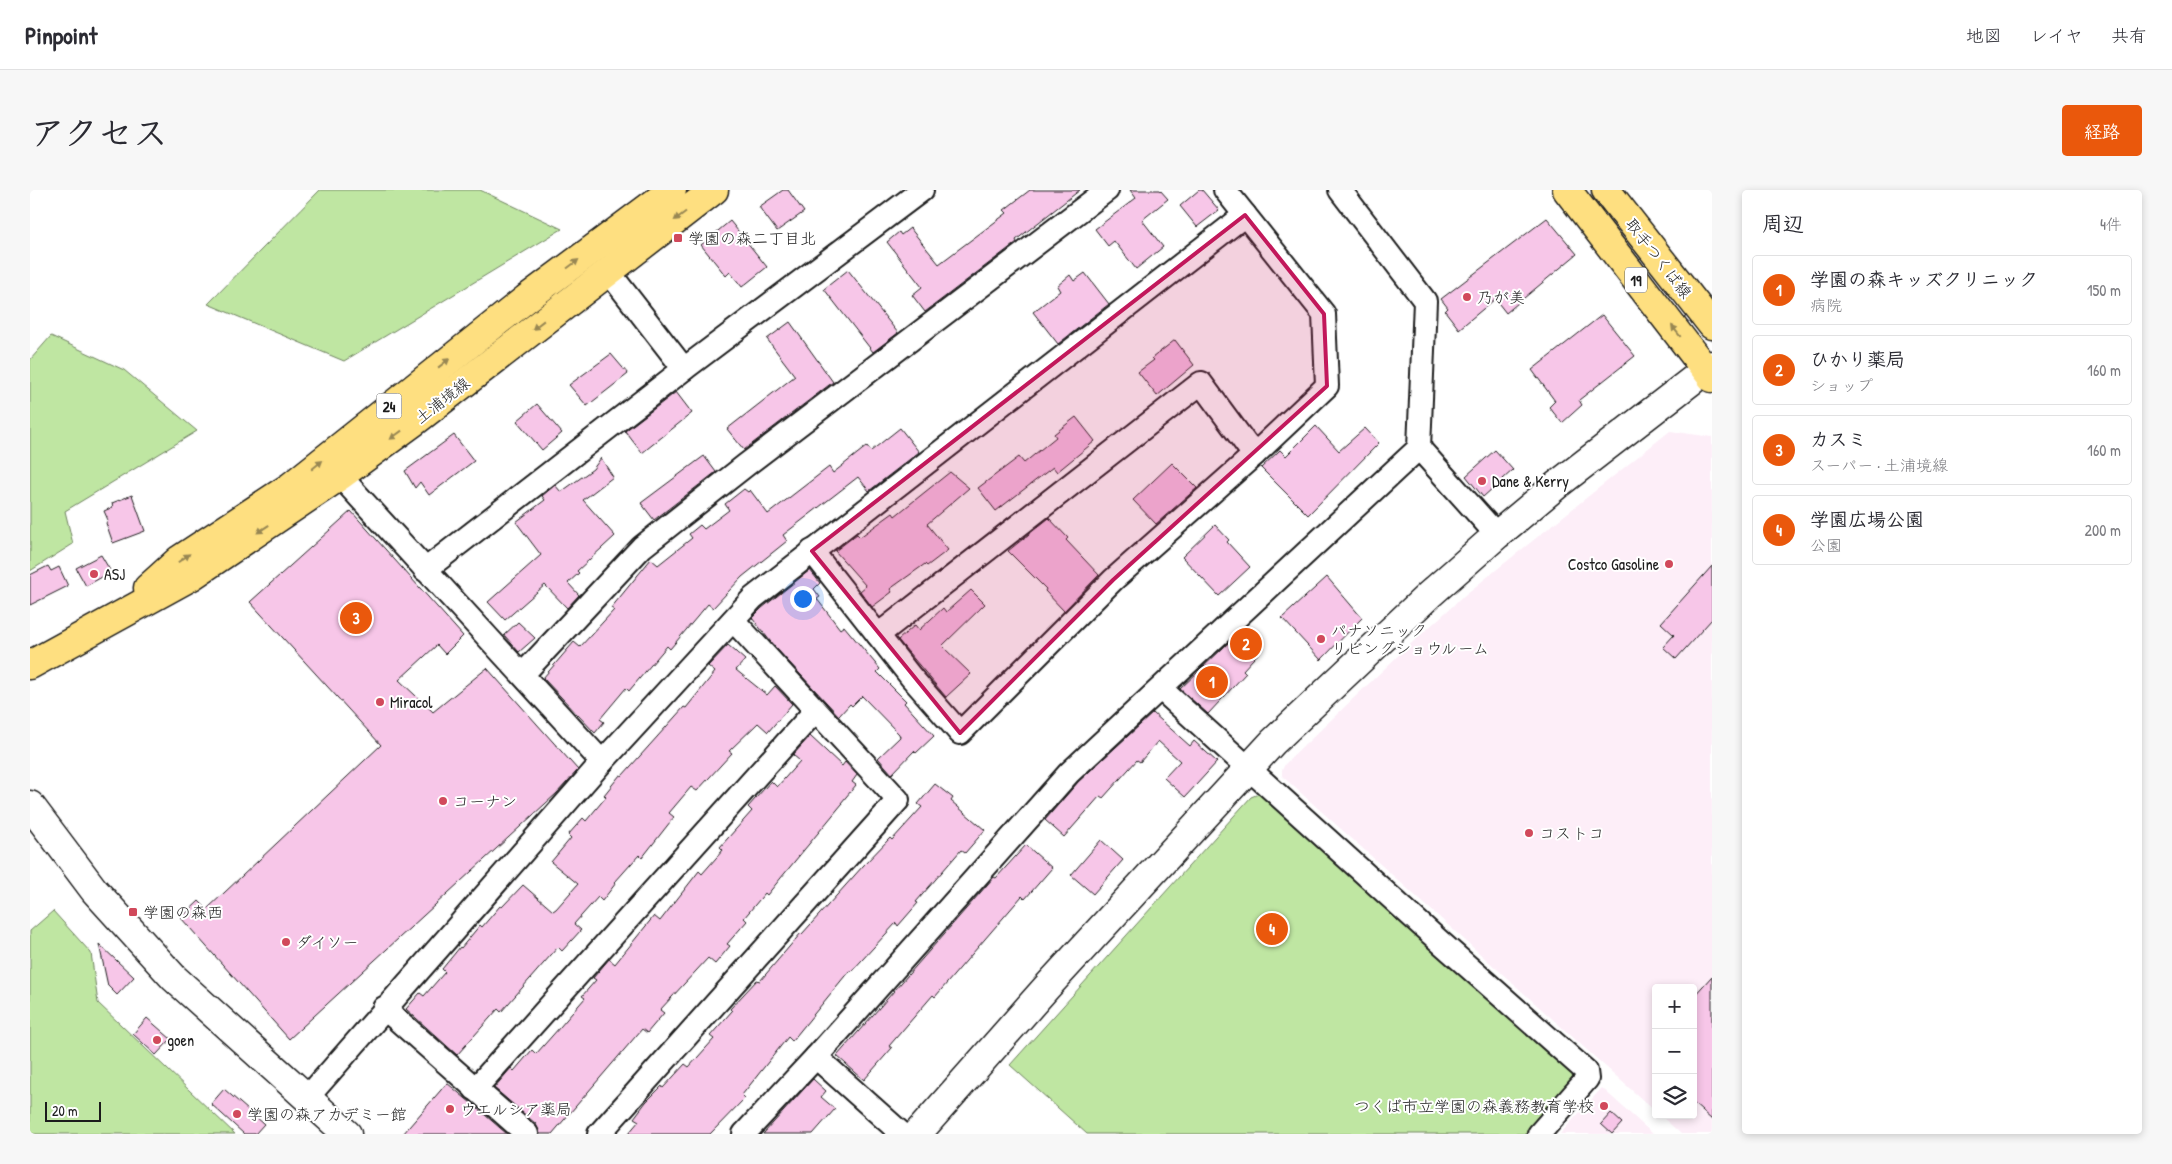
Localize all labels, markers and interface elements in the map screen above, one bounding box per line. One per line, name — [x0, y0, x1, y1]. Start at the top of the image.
text: Pinpoint — [25, 19, 97, 51]
text: 地図 — [1966, 23, 2002, 48]
text: レイヤ — [2030, 23, 2083, 48]
text: 共有 — [2111, 23, 2147, 48]
button: 経路 — [2062, 105, 2142, 156]
text: アクセス — [30, 109, 168, 156]
text: 周辺 — [1762, 209, 1804, 238]
one-way arrow — [673, 211, 687, 221]
street label: 取手つくば線 — [1621, 213, 1697, 303]
text: 4件 — [2100, 213, 2122, 235]
place label: 学園の森二丁目北 — [688, 227, 816, 249]
marker: 学園の森二丁目北 — [672, 232, 684, 244]
one-way arrow — [566, 259, 579, 270]
text: 学園の森キッズクリニック — [1810, 266, 2038, 292]
road number: 19 — [1625, 268, 1647, 292]
text: 1 — [1776, 279, 1782, 301]
text: 150 m — [2087, 279, 2121, 301]
place label: 乃が美 — [1477, 286, 1525, 308]
marker: 乃が美 — [1461, 291, 1473, 303]
text: 病院 — [1810, 294, 1842, 316]
one-way arrow — [532, 320, 545, 331]
one-way arrow — [1671, 324, 1681, 338]
text: ひかり薬局 — [1810, 346, 1905, 372]
one-way arrow — [437, 358, 450, 369]
text: 2 — [1775, 359, 1783, 381]
text: 160 m — [2087, 359, 2121, 381]
street label: 土浦境線 — [410, 372, 474, 428]
text: ショップ — [1810, 374, 1873, 396]
road number: 24 — [376, 394, 402, 418]
text: カスミ — [1810, 426, 1867, 452]
one-way arrow — [389, 430, 402, 440]
text: 3 — [1775, 439, 1783, 461]
text: 160 m — [2087, 439, 2121, 461]
text: スーパー · 土浦境線 — [1810, 454, 1948, 476]
one-way arrow — [310, 459, 323, 470]
place label: Dane & Kerry — [1492, 470, 1569, 492]
marker: Dane & Kerry — [1476, 475, 1488, 487]
text: 学園広場公園 — [1810, 506, 1924, 532]
text: 4 — [1776, 519, 1782, 541]
text: 200 m — [2085, 519, 2121, 541]
one-way arrow — [256, 524, 270, 534]
text: 公園 — [1810, 534, 1842, 556]
one-way arrow — [177, 552, 190, 563]
place label: Costco Gasoline — [1568, 553, 1660, 575]
marker: Costco Gasoline — [1663, 558, 1675, 570]
place label: ASJ — [104, 563, 125, 585]
marker: ASJ — [88, 568, 100, 580]
your location — [790, 586, 816, 612]
pin: 3 — [340, 599, 372, 637]
place label: パナソニック リビングショウルーム — [1331, 619, 1489, 659]
pin: 2 — [1230, 625, 1262, 663]
marker: パナソニック リビングショウルーム — [1315, 633, 1327, 645]
pin: 1 — [1196, 663, 1228, 701]
place label: Miracol — [390, 691, 433, 713]
marker: Miracol — [374, 696, 386, 708]
place label: コーナン — [453, 790, 517, 812]
marker: コーナン — [437, 795, 449, 807]
place label: コストコ — [1539, 822, 1604, 844]
marker: コストコ — [1523, 827, 1535, 839]
place label: 学園の森西 — [143, 901, 223, 923]
marker: 学園の森西 — [127, 906, 139, 918]
pin: 4 — [1256, 910, 1288, 948]
place label: ダイソー — [296, 931, 358, 953]
marker: ダイソー — [280, 936, 292, 948]
map controls — [1652, 984, 1697, 1119]
button: + — [1652, 984, 1697, 1029]
place label: goen — [167, 1029, 194, 1051]
button: − — [1652, 1029, 1697, 1074]
marker: goen — [151, 1034, 163, 1046]
button: layers — [1652, 1074, 1697, 1119]
place label: つくば市立学園の森義務教育学校 — [1354, 1095, 1594, 1117]
place label: ウエルシア薬局 — [460, 1098, 572, 1120]
scale bar — [45, 1099, 101, 1122]
marker: つくば市立学園の森義務教育学校 — [1598, 1100, 1610, 1112]
text: 20 m — [52, 1101, 78, 1120]
place label: 学園の森アカデミー館 — [247, 1103, 407, 1125]
marker: ウエルシア薬局 — [444, 1103, 456, 1115]
marker: 学園の森アカデミー館 — [231, 1108, 243, 1120]

